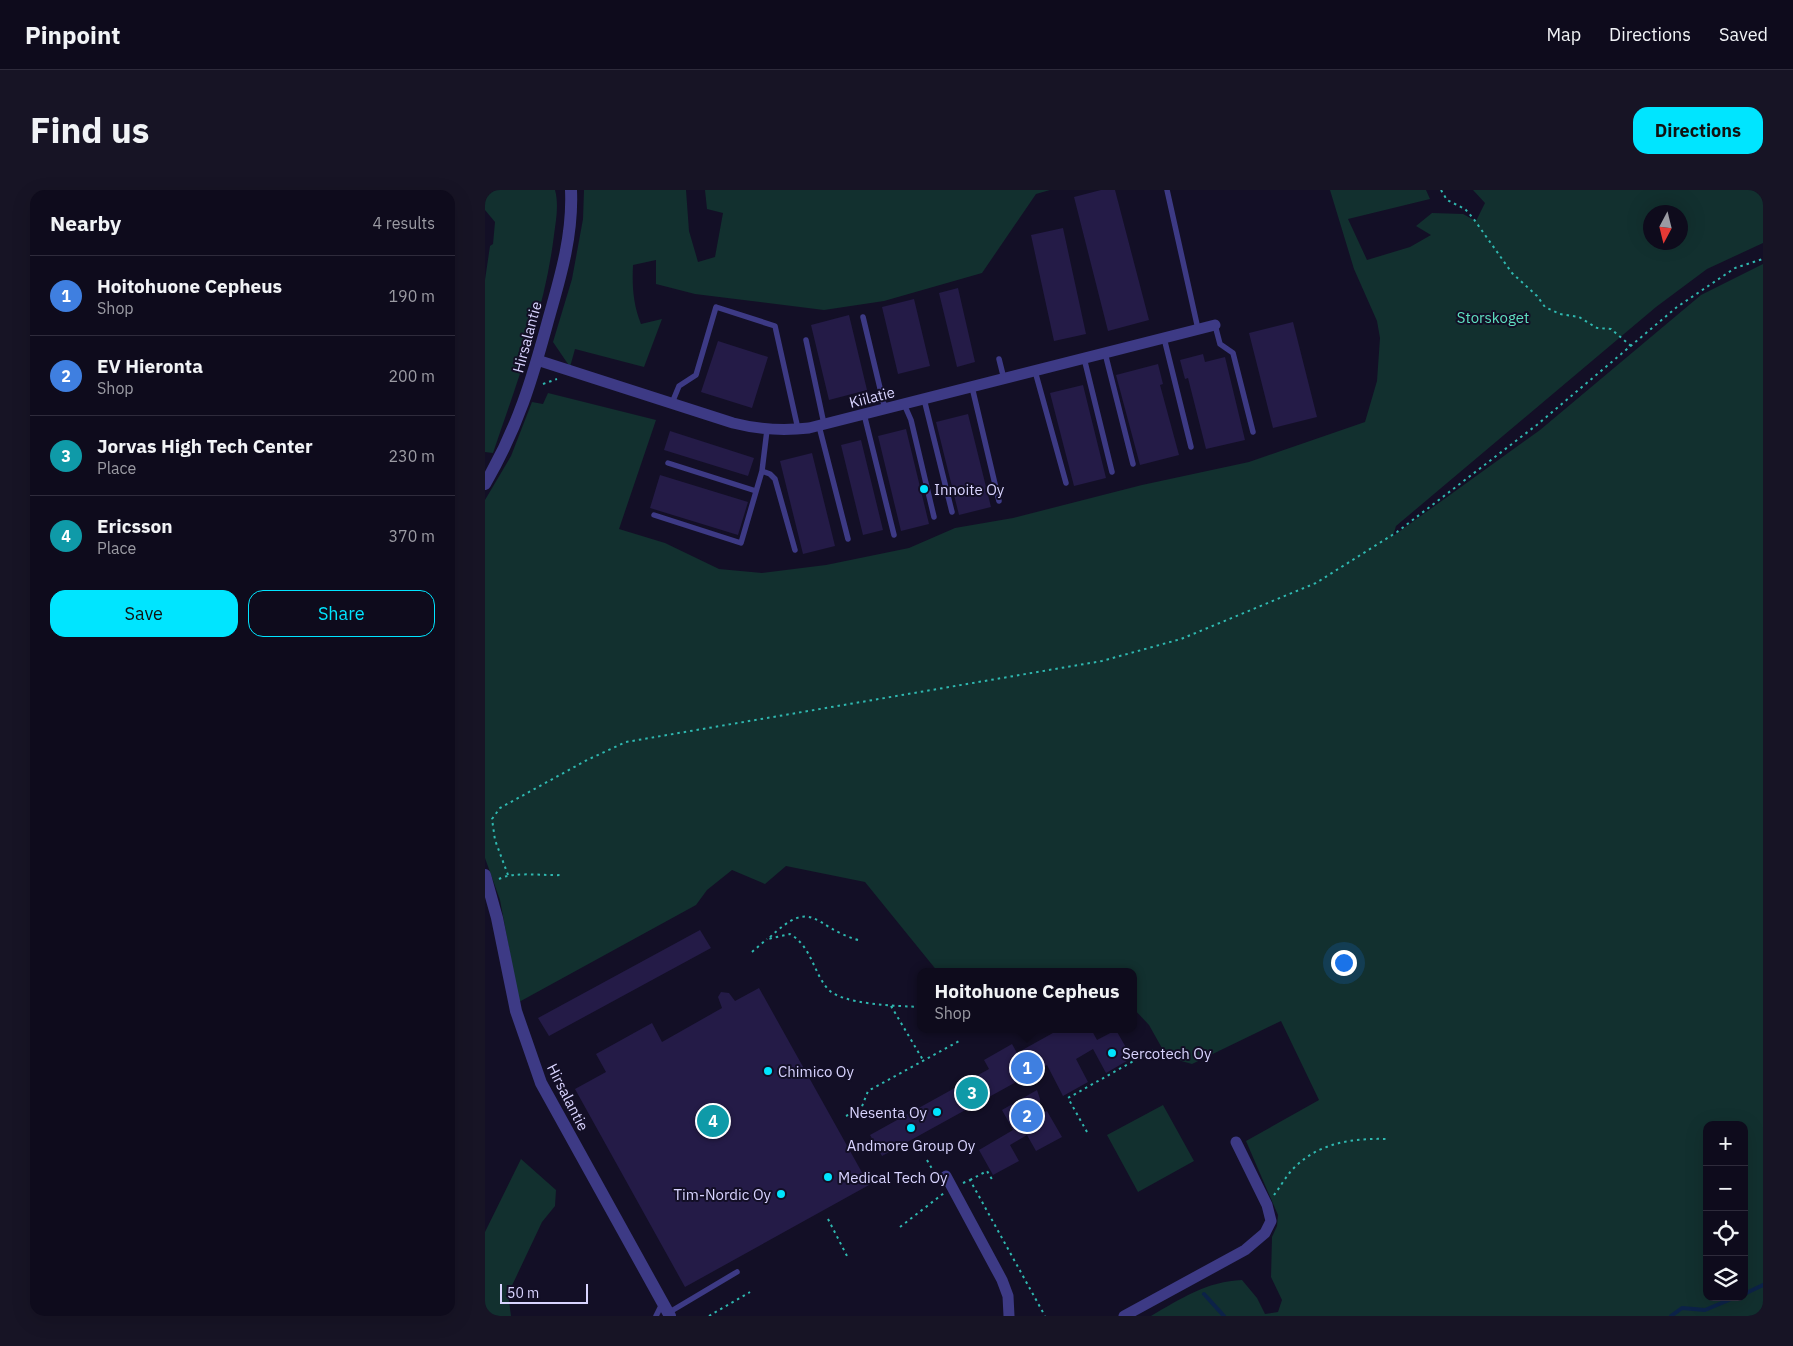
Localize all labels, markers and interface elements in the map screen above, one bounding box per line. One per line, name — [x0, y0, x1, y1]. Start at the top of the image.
text: Pinpoint — [25, 19, 120, 51]
text: Map — [1546, 23, 1581, 46]
text: Directions — [1609, 23, 1691, 46]
text: Saved — [1719, 23, 1768, 46]
text: Find us — [30, 107, 149, 153]
button: Directions — [1633, 107, 1763, 154]
north arrow — [1643, 205, 1688, 250]
text: Nearby — [50, 209, 121, 237]
text: 4 results — [372, 213, 435, 233]
text: Hoitohuone Cepheus — [97, 274, 282, 298]
text: 1 — [61, 286, 71, 306]
text: 190 m — [388, 286, 435, 306]
text: Shop — [97, 298, 134, 318]
street label: Hirsalantie — [508, 299, 546, 375]
park label: Storskoget — [1457, 308, 1529, 327]
text: EV Hieronta — [97, 354, 203, 378]
text: 2 — [61, 366, 71, 386]
text: 200 m — [388, 366, 435, 386]
text: Shop — [97, 378, 134, 398]
street label: Kiilatie — [847, 382, 897, 412]
text: Jorvas High Tech Center — [97, 434, 313, 458]
text: 3 — [61, 446, 71, 466]
text: 230 m — [388, 446, 435, 466]
text: Place — [97, 458, 136, 478]
place label: Innoite Oy — [934, 480, 1005, 499]
marker: Innoite Oy — [918, 483, 930, 495]
text: Ericsson — [97, 514, 173, 538]
text: 4 — [61, 526, 71, 546]
text: 370 m — [388, 526, 435, 546]
text: Place — [97, 538, 136, 558]
button: Save — [50, 590, 238, 637]
button: Share — [248, 590, 435, 637]
your location — [1331, 950, 1357, 976]
popup — [917, 968, 1137, 1033]
text: Hoitohuone Cepheus — [934, 979, 1120, 1003]
text: Shop — [934, 1003, 971, 1023]
place label: Sercotech Oy — [1122, 1044, 1212, 1063]
marker: Sercotech Oy — [1106, 1047, 1118, 1059]
pin: 1 — [1011, 1049, 1043, 1087]
street label: Hirsalantie — [543, 1060, 593, 1134]
place label: Chimico Oy — [778, 1062, 854, 1081]
marker: Chimico Oy — [762, 1065, 774, 1077]
pin: 3 — [956, 1074, 988, 1112]
pin: 2 — [1011, 1097, 1043, 1135]
pin: 4 — [697, 1102, 729, 1140]
place label: Nesenta Oy — [849, 1103, 928, 1122]
marker: Nesenta Oy — [931, 1106, 943, 1118]
map controls — [1703, 1121, 1748, 1301]
button: + — [1703, 1121, 1748, 1166]
marker: Andmore Group Oy — [905, 1122, 917, 1134]
place label: Andmore Group Oy — [847, 1136, 976, 1155]
button: − — [1703, 1166, 1748, 1211]
place label: Medical Tech Oy — [838, 1168, 948, 1187]
marker: Medical Tech Oy — [822, 1171, 834, 1183]
place label: Tim-Nordic Oy — [674, 1185, 772, 1204]
marker: Tim-Nordic Oy — [775, 1188, 787, 1200]
button: locate — [1703, 1211, 1748, 1256]
button: layers — [1703, 1256, 1748, 1301]
scale bar — [500, 1281, 587, 1304]
text: 50 m — [507, 1284, 539, 1302]

